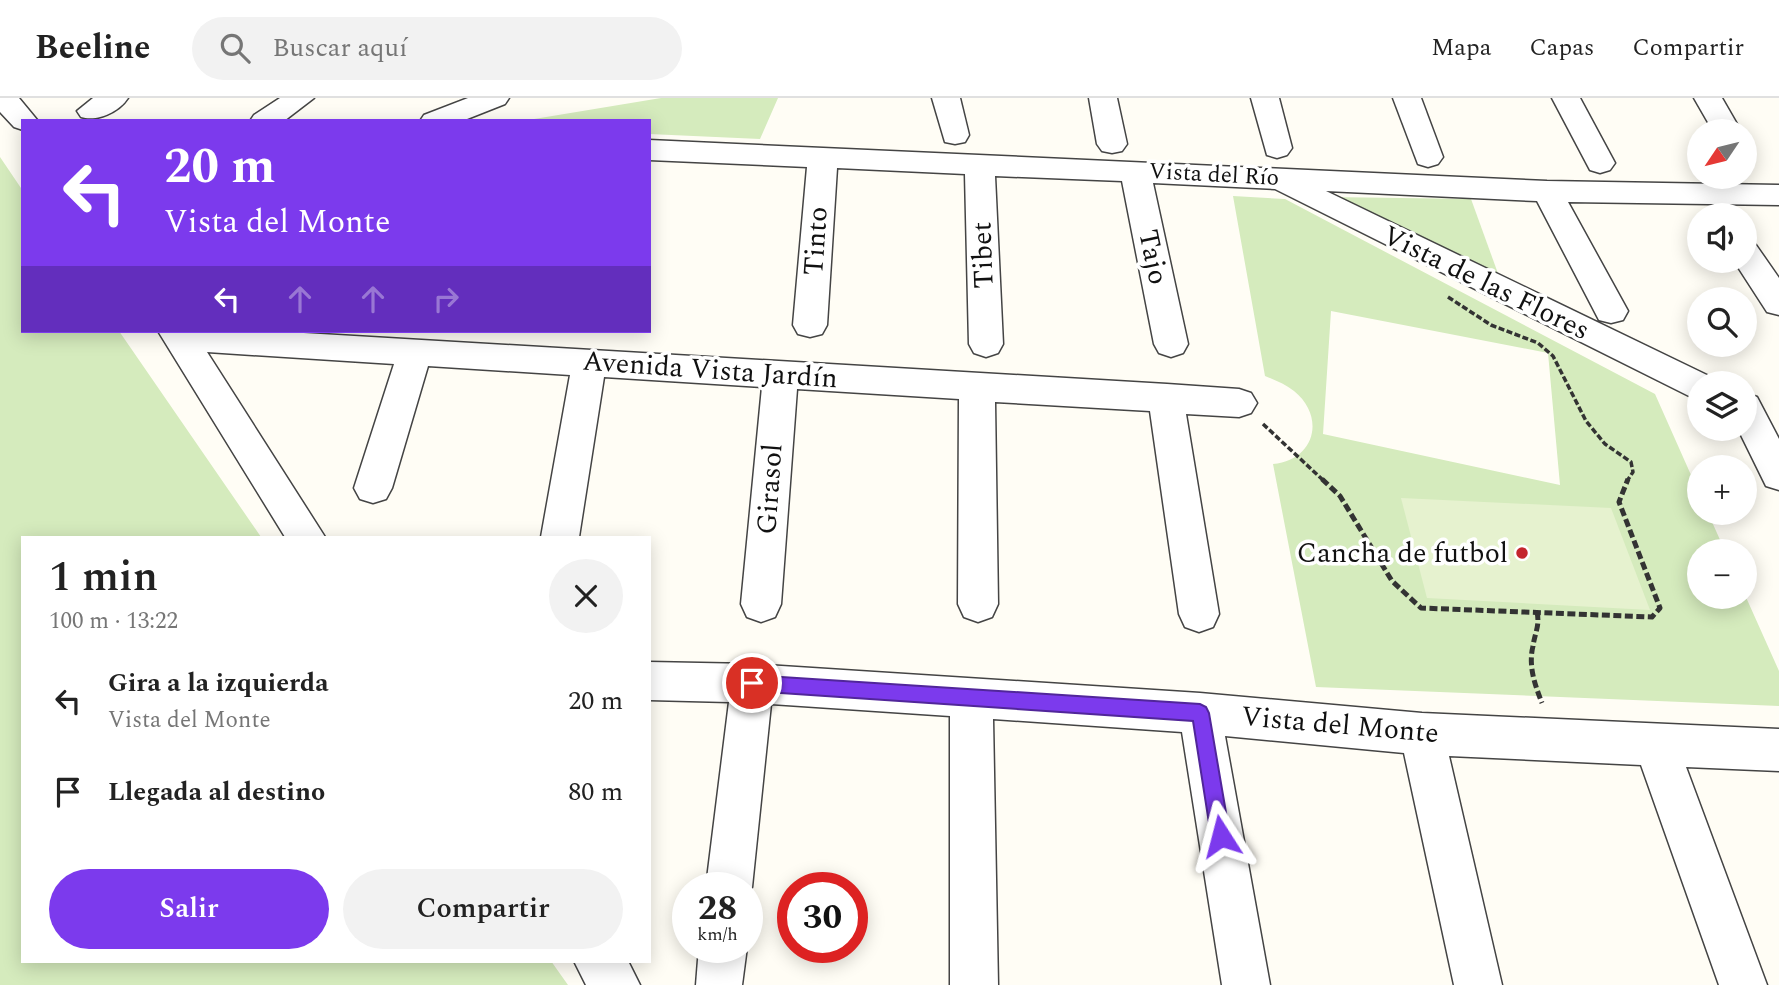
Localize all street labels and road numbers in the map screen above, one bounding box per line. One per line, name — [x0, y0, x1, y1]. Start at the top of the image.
street label: Vista del Río — [1148, 154, 1280, 196]
street label: Tinto — [792, 205, 840, 277]
street label: Vista de las Flores — [1375, 214, 1597, 352]
street label: Tibet — [960, 221, 1006, 289]
street label: Tajo — [1126, 225, 1180, 289]
street label: Avenida Vista Jardín — [581, 340, 839, 400]
street label: Girasol — [745, 442, 795, 536]
street label: Vista del Monte — [1239, 695, 1441, 755]

